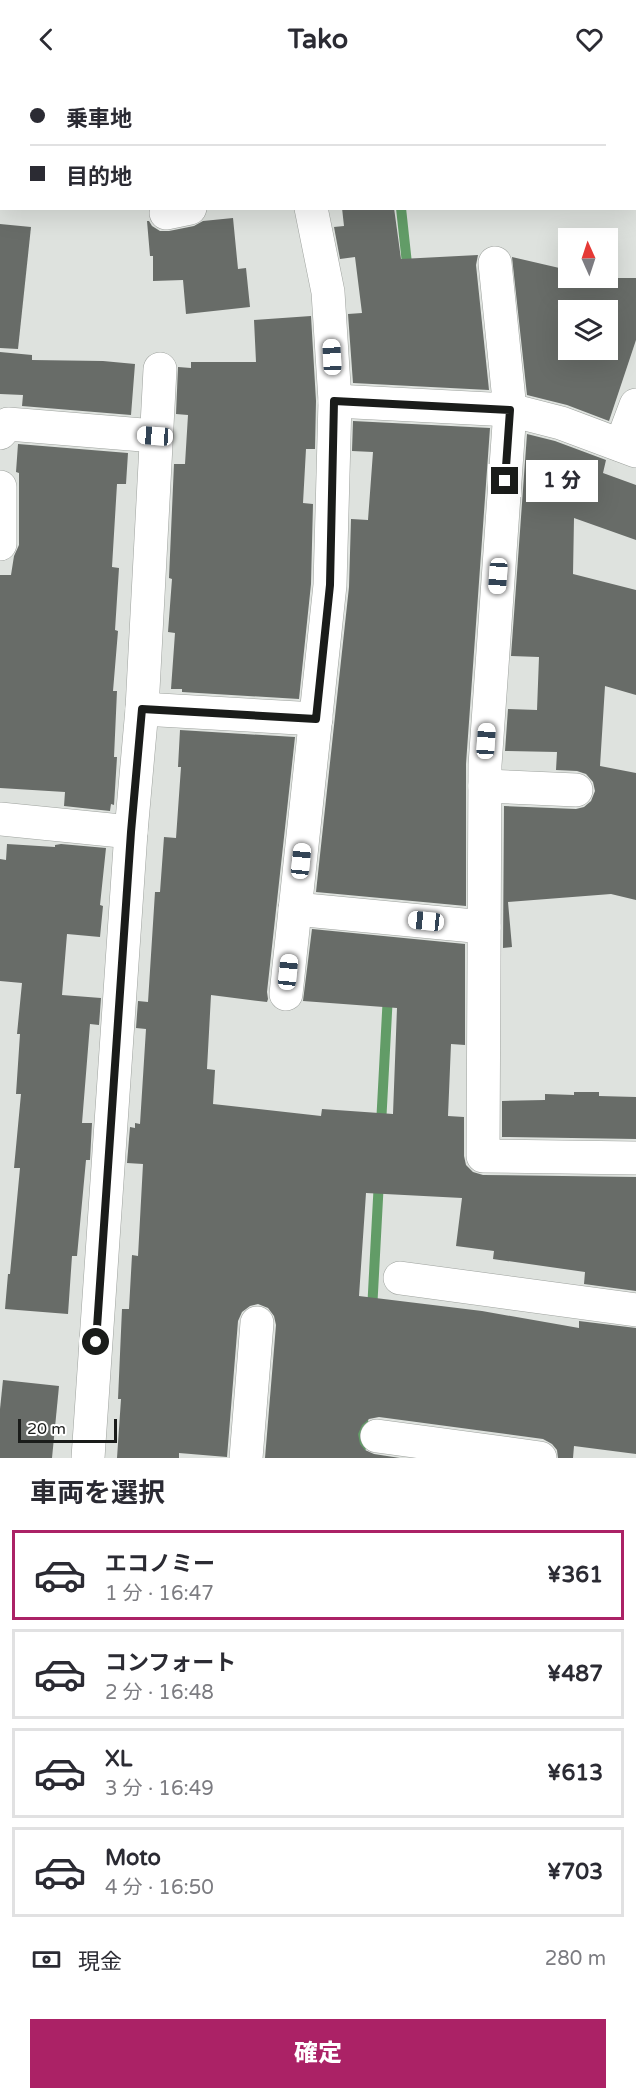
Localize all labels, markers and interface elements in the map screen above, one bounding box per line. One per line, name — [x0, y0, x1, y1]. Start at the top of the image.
icon: back — [30, 23, 63, 56]
text: Tako — [288, 23, 348, 56]
icon: heart — [573, 23, 606, 56]
text: 乗車地 — [66, 106, 132, 132]
text: 目的地 — [66, 164, 132, 190]
north arrow — [558, 228, 618, 288]
map controls — [558, 228, 618, 360]
button: layers — [558, 300, 618, 360]
car — [322, 339, 342, 375]
car — [136, 426, 174, 446]
callout: 1 分 — [526, 460, 598, 502]
route end — [491, 467, 518, 494]
text: 1 分 — [543, 469, 581, 493]
car — [488, 557, 508, 595]
car — [476, 722, 496, 760]
car — [290, 842, 312, 880]
car — [407, 910, 445, 932]
car — [277, 953, 299, 991]
route start — [82, 1328, 109, 1355]
scale bar — [18, 1416, 117, 1444]
text: 20 m — [27, 1419, 66, 1439]
text: 車両を選択 — [30, 1477, 165, 1510]
icon: car — [33, 1548, 87, 1602]
text: エコノミー — [105, 1551, 215, 1577]
text: ¥361 — [547, 1562, 603, 1588]
text: 1 分 · 16:47 — [105, 1582, 214, 1606]
icon: car — [33, 1647, 87, 1701]
text: コンフォート — [105, 1650, 236, 1676]
text: ¥487 — [547, 1661, 603, 1687]
text: 2 分 · 16:48 — [105, 1681, 214, 1705]
icon: car — [33, 1746, 87, 1800]
text: XL — [105, 1746, 132, 1772]
text: ¥613 — [547, 1760, 603, 1786]
text: 3 分 · 16:49 — [105, 1777, 214, 1801]
icon: car — [33, 1845, 87, 1899]
text: Moto — [105, 1845, 161, 1871]
text: ¥703 — [547, 1859, 603, 1885]
text: 4 分 · 16:50 — [105, 1876, 214, 1900]
icon: cash — [30, 1943, 63, 1976]
text: 280 m — [545, 1947, 606, 1971]
text: 現金 — [78, 1949, 122, 1975]
button: 確定 — [30, 2019, 606, 2088]

